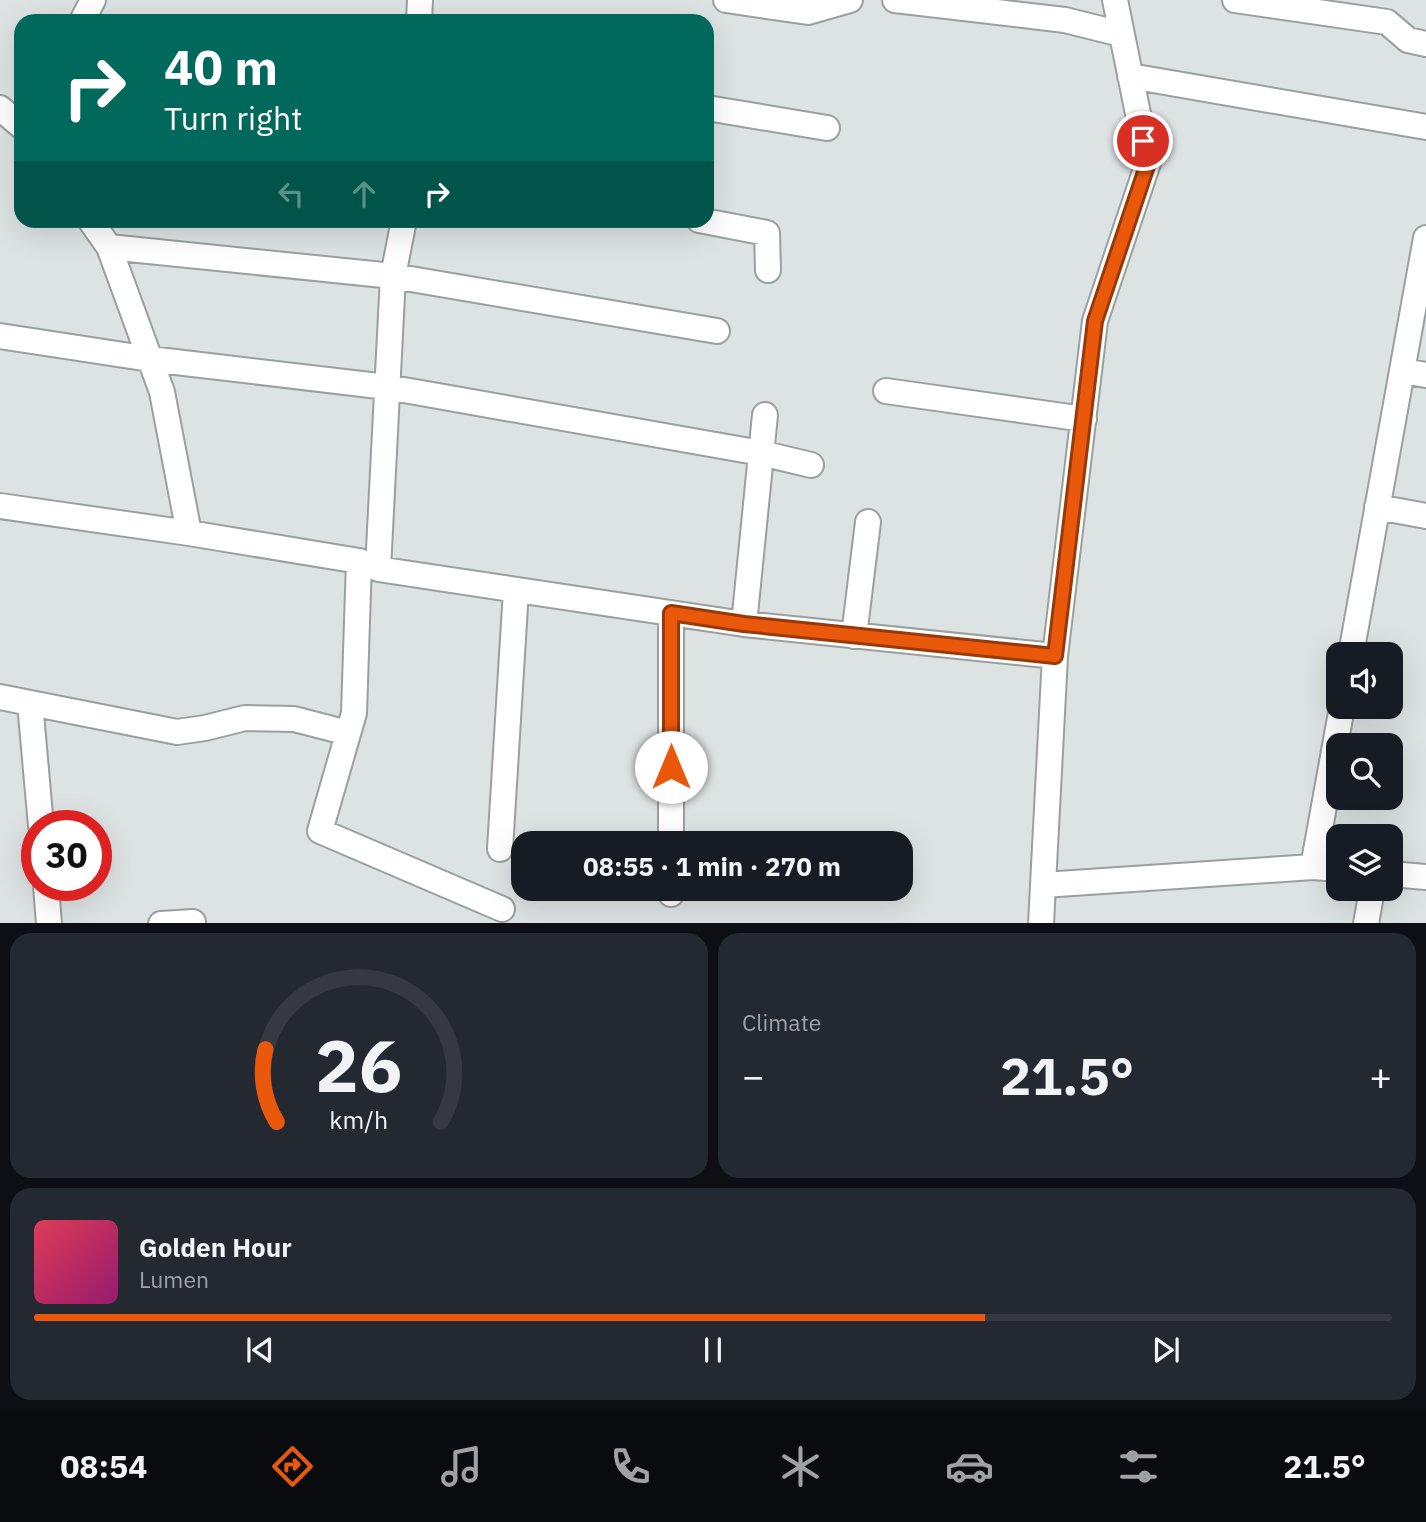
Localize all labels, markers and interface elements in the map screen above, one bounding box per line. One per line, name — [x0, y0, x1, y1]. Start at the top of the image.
text: 40 m — [164, 35, 278, 98]
icon: right — [49, 42, 140, 133]
text: Turn right — [164, 97, 302, 139]
pin — [1113, 111, 1173, 171]
icon: arrive — [1124, 122, 1162, 160]
icon: left — [272, 175, 310, 213]
icon: ahead — [345, 175, 383, 213]
icon: right — [418, 175, 456, 213]
map controls — [1326, 642, 1403, 901]
button: sound — [1326, 642, 1403, 719]
position arrow — [634, 730, 708, 804]
button: search — [1326, 733, 1403, 810]
speed limit sign: 30 — [21, 810, 112, 901]
button: layers — [1326, 824, 1403, 901]
text: 08:55 · 1 min · 270 m — [583, 849, 841, 883]
text: Climate — [742, 1007, 821, 1037]
text: 26 — [315, 1017, 403, 1112]
text: 21.5° — [1000, 1042, 1134, 1109]
text: − — [742, 1051, 765, 1100]
text: + — [1369, 1051, 1392, 1100]
text: km/h — [330, 1102, 388, 1135]
text: Golden Hour — [139, 1230, 292, 1264]
text: Lumen — [139, 1264, 209, 1294]
icon: previous — [241, 1331, 279, 1369]
icon: pause — [694, 1331, 732, 1369]
icon: next — [1147, 1331, 1185, 1369]
icon: directions — [268, 1442, 317, 1491]
icon: music — [437, 1442, 486, 1491]
icon: phone — [606, 1442, 655, 1491]
icon: climate — [776, 1442, 825, 1491]
icon: car — [945, 1442, 994, 1491]
icon: filters — [1114, 1442, 1163, 1491]
text: 08:54 — [60, 1445, 148, 1487]
text: 21.5° — [1283, 1445, 1366, 1487]

